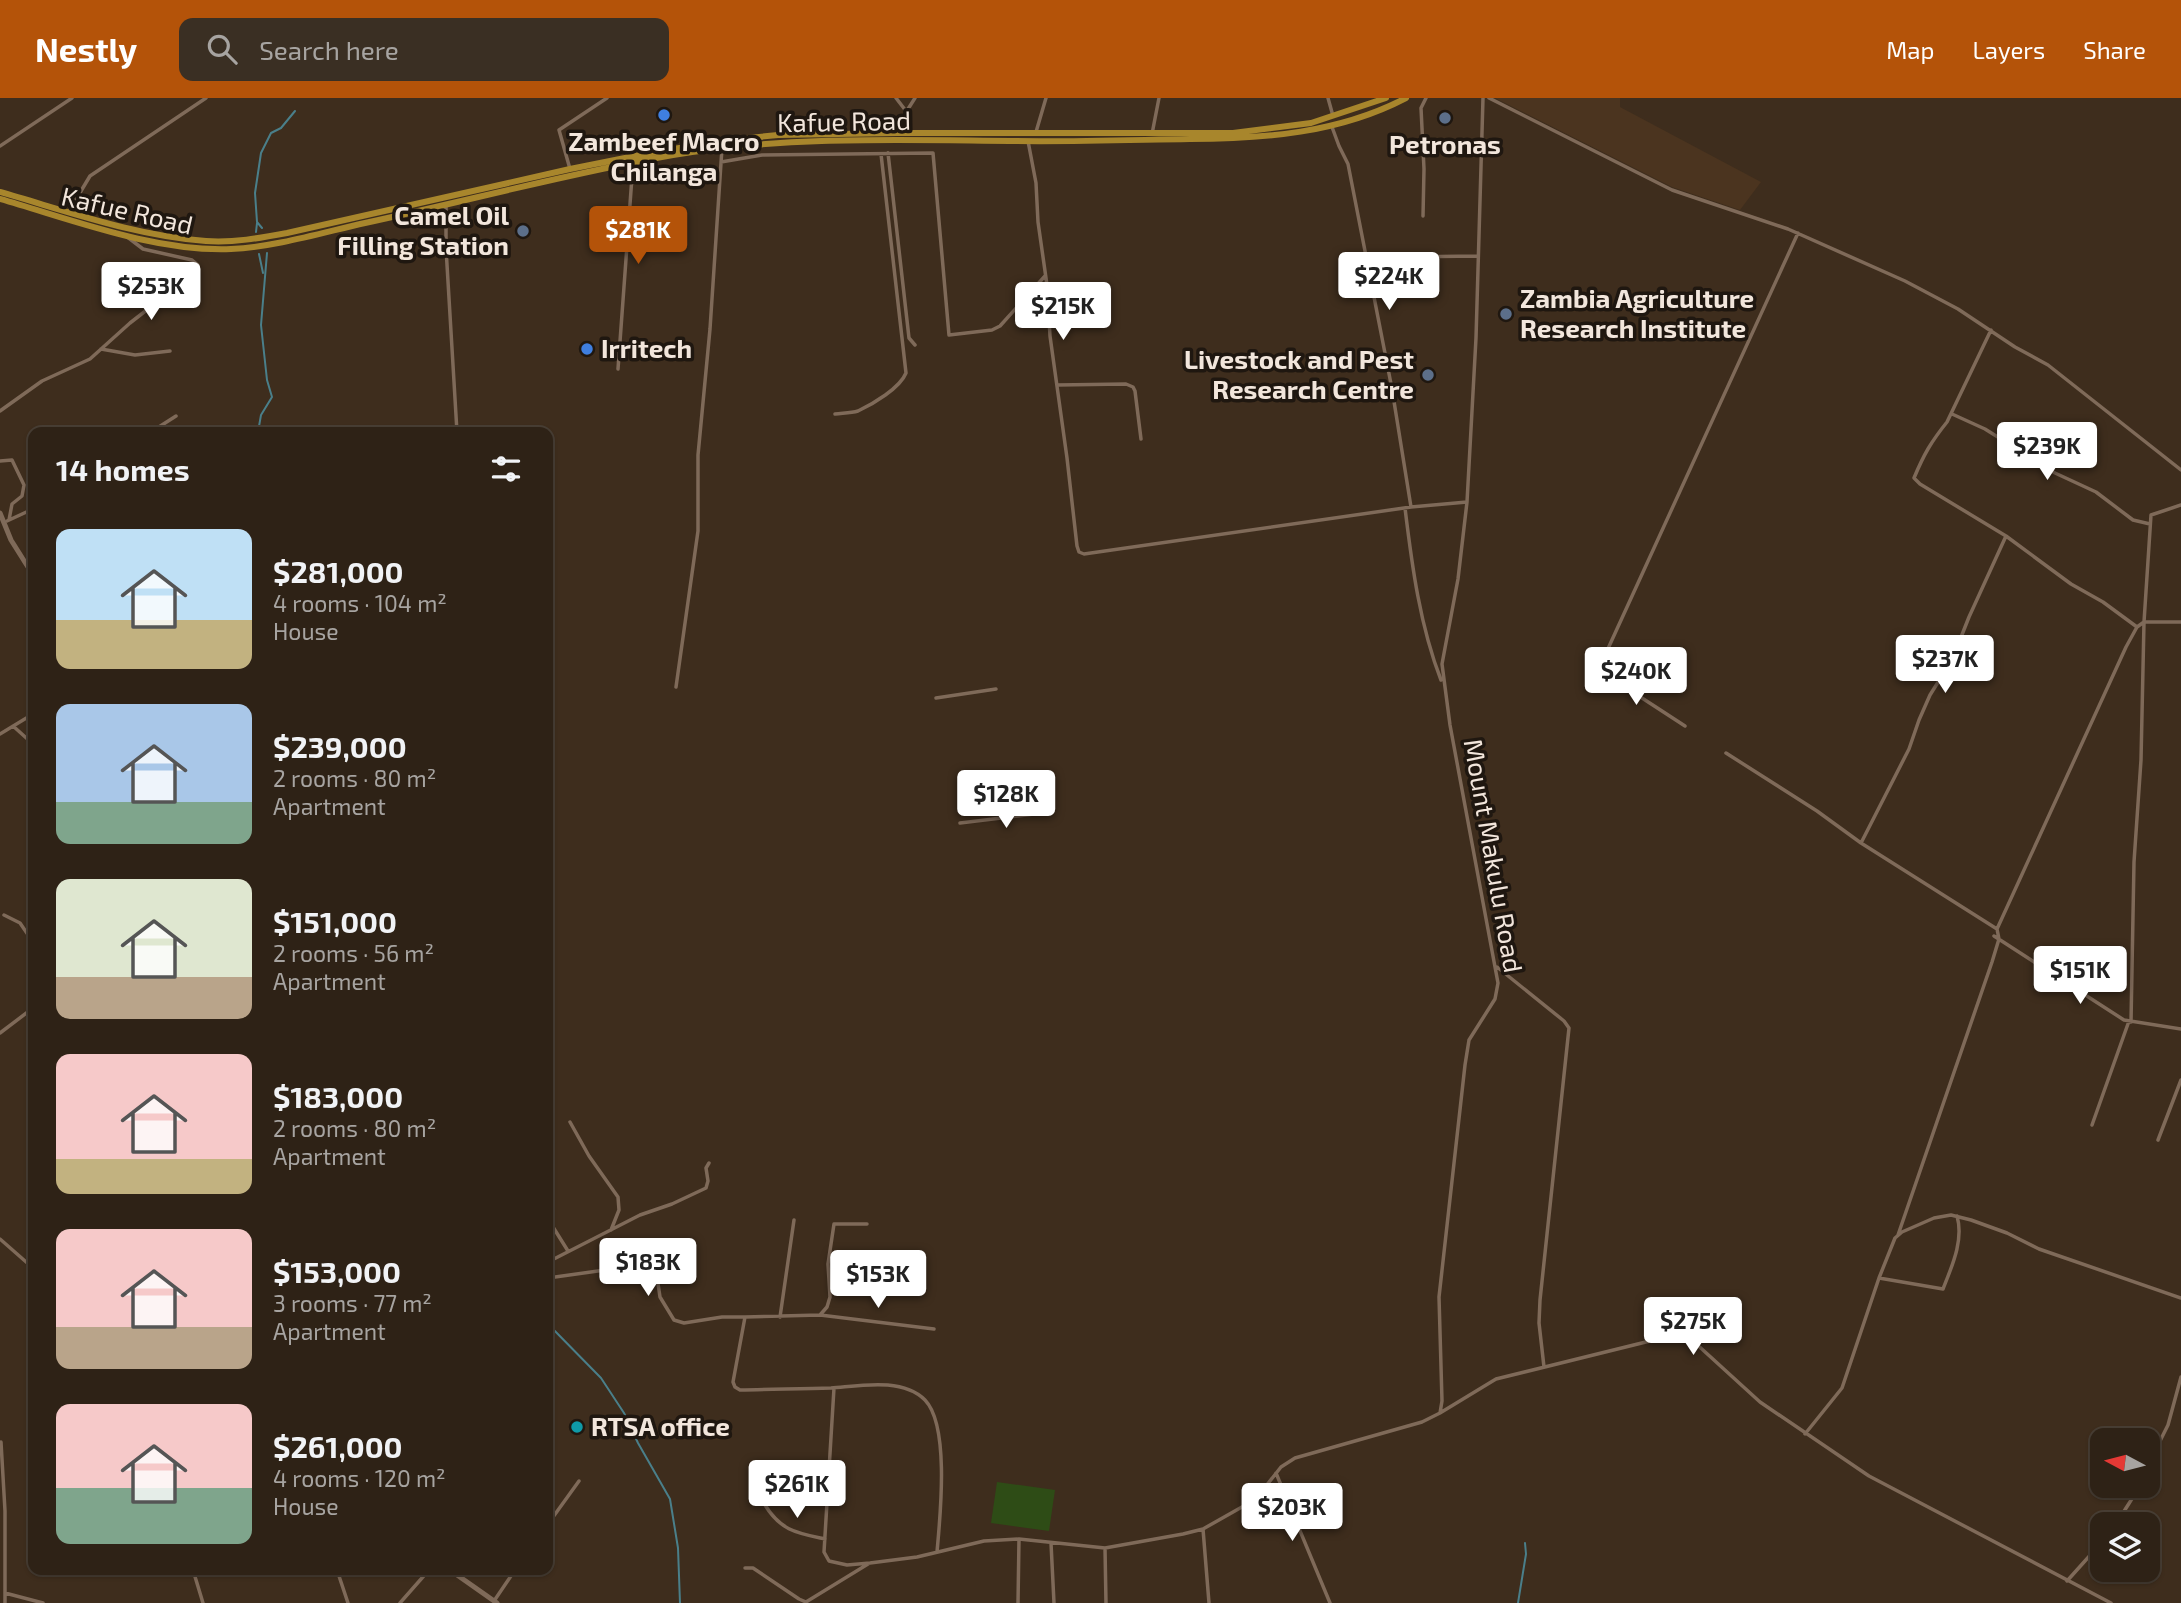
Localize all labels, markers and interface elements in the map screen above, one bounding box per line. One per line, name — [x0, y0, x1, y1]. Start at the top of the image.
search box — [179, 18, 669, 81]
text: Nestly — [35, 29, 137, 69]
icon: search — [203, 30, 241, 68]
text: Search here — [259, 34, 399, 65]
text: Map — [1886, 35, 1934, 64]
text: Layers — [1972, 35, 2045, 64]
text: Share — [2083, 35, 2146, 64]
street label: Kafue Road — [777, 104, 911, 137]
marker: Zambeef Macro Chilanga — [656, 107, 672, 123]
marker: Petronas — [1437, 110, 1453, 126]
place label: Zambeef Macro Chilanga — [568, 125, 760, 186]
place label: Petronas — [1389, 128, 1501, 159]
street label: Kafue Road — [59, 179, 196, 240]
place label: Camel Oil Filling Station — [337, 199, 509, 260]
pin: $281K — [589, 206, 687, 266]
text: $281K — [605, 215, 671, 243]
marker: Camel Oil Filling Station — [515, 223, 531, 239]
pin: $224K — [1340, 252, 1438, 312]
text: $224K — [1354, 261, 1424, 289]
pin: $253K — [102, 262, 200, 322]
text: $253K — [117, 271, 185, 299]
pin: $215K — [1014, 282, 1112, 342]
place label: Zambia Agriculture Research Institute — [1520, 282, 1754, 343]
text: $215K — [1031, 291, 1095, 319]
marker: Zambia Agriculture Research Institute — [1498, 306, 1514, 322]
place label: Irritech — [601, 332, 692, 363]
marker: Irritech — [579, 341, 595, 357]
place label: Livestock and Pest Research Centre — [1184, 343, 1414, 404]
marker: Livestock and Pest Research Centre — [1420, 367, 1436, 383]
pin: $239K — [1998, 422, 2096, 482]
text: $239K — [2013, 431, 2081, 459]
icon: filters — [487, 450, 525, 488]
text: 14 homes — [56, 451, 190, 487]
text: $281,000 — [273, 553, 404, 589]
icon: home — [112, 557, 196, 641]
text: 4 rooms · 104 m² — [273, 589, 447, 617]
text: House — [273, 617, 339, 645]
pin: $237K — [1896, 636, 1994, 695]
text: $237K — [1912, 644, 1978, 672]
pin: $240K — [1587, 648, 1685, 707]
text: $240K — [1601, 656, 1671, 684]
text: $239,000 — [273, 728, 407, 764]
icon: home — [112, 732, 196, 816]
street label: Mount Makulu Road — [1459, 737, 1530, 975]
text: 2 rooms · 80 m² — [273, 764, 436, 792]
pin: $128K — [957, 770, 1055, 830]
text: $128K — [973, 779, 1039, 807]
text: Apartment — [273, 792, 386, 820]
text: $151,000 — [273, 903, 397, 939]
icon: home — [112, 907, 196, 991]
text: 2 rooms · 56 m² — [273, 939, 434, 967]
pin: $151K — [2031, 946, 2129, 1006]
text: $151K — [2050, 955, 2110, 983]
text: Apartment — [273, 967, 386, 995]
text: $183,000 — [273, 1078, 403, 1114]
icon: home — [112, 1082, 196, 1166]
text: 2 rooms · 80 m² — [273, 1114, 436, 1142]
text: Apartment — [273, 1142, 386, 1170]
pin: $183K — [599, 1238, 697, 1298]
text: $183K — [615, 1247, 681, 1275]
pin: $153K — [829, 1250, 927, 1310]
text: $153,000 — [273, 1253, 401, 1289]
icon: home — [112, 1257, 196, 1341]
text: $153K — [846, 1259, 910, 1287]
text: 3 rooms · 77 m² — [273, 1289, 432, 1317]
pin: $275K — [1644, 1298, 1742, 1357]
text: $275K — [1660, 1306, 1726, 1334]
text: Apartment — [273, 1317, 386, 1345]
place label: RTSA office — [591, 1410, 730, 1441]
marker: RTSA office — [569, 1419, 585, 1435]
text: $261,000 — [273, 1428, 403, 1464]
north arrow — [2090, 1428, 2160, 1498]
map controls — [2090, 1428, 2160, 1582]
icon: home — [112, 1432, 196, 1516]
pin: $261K — [748, 1460, 846, 1520]
text: 4 rooms · 120 m² — [273, 1464, 446, 1492]
text: $261K — [765, 1469, 829, 1497]
pin: $203K — [1243, 1484, 1341, 1543]
text: House — [273, 1492, 339, 1520]
text: $203K — [1258, 1492, 1326, 1520]
button: layers — [2090, 1512, 2160, 1582]

